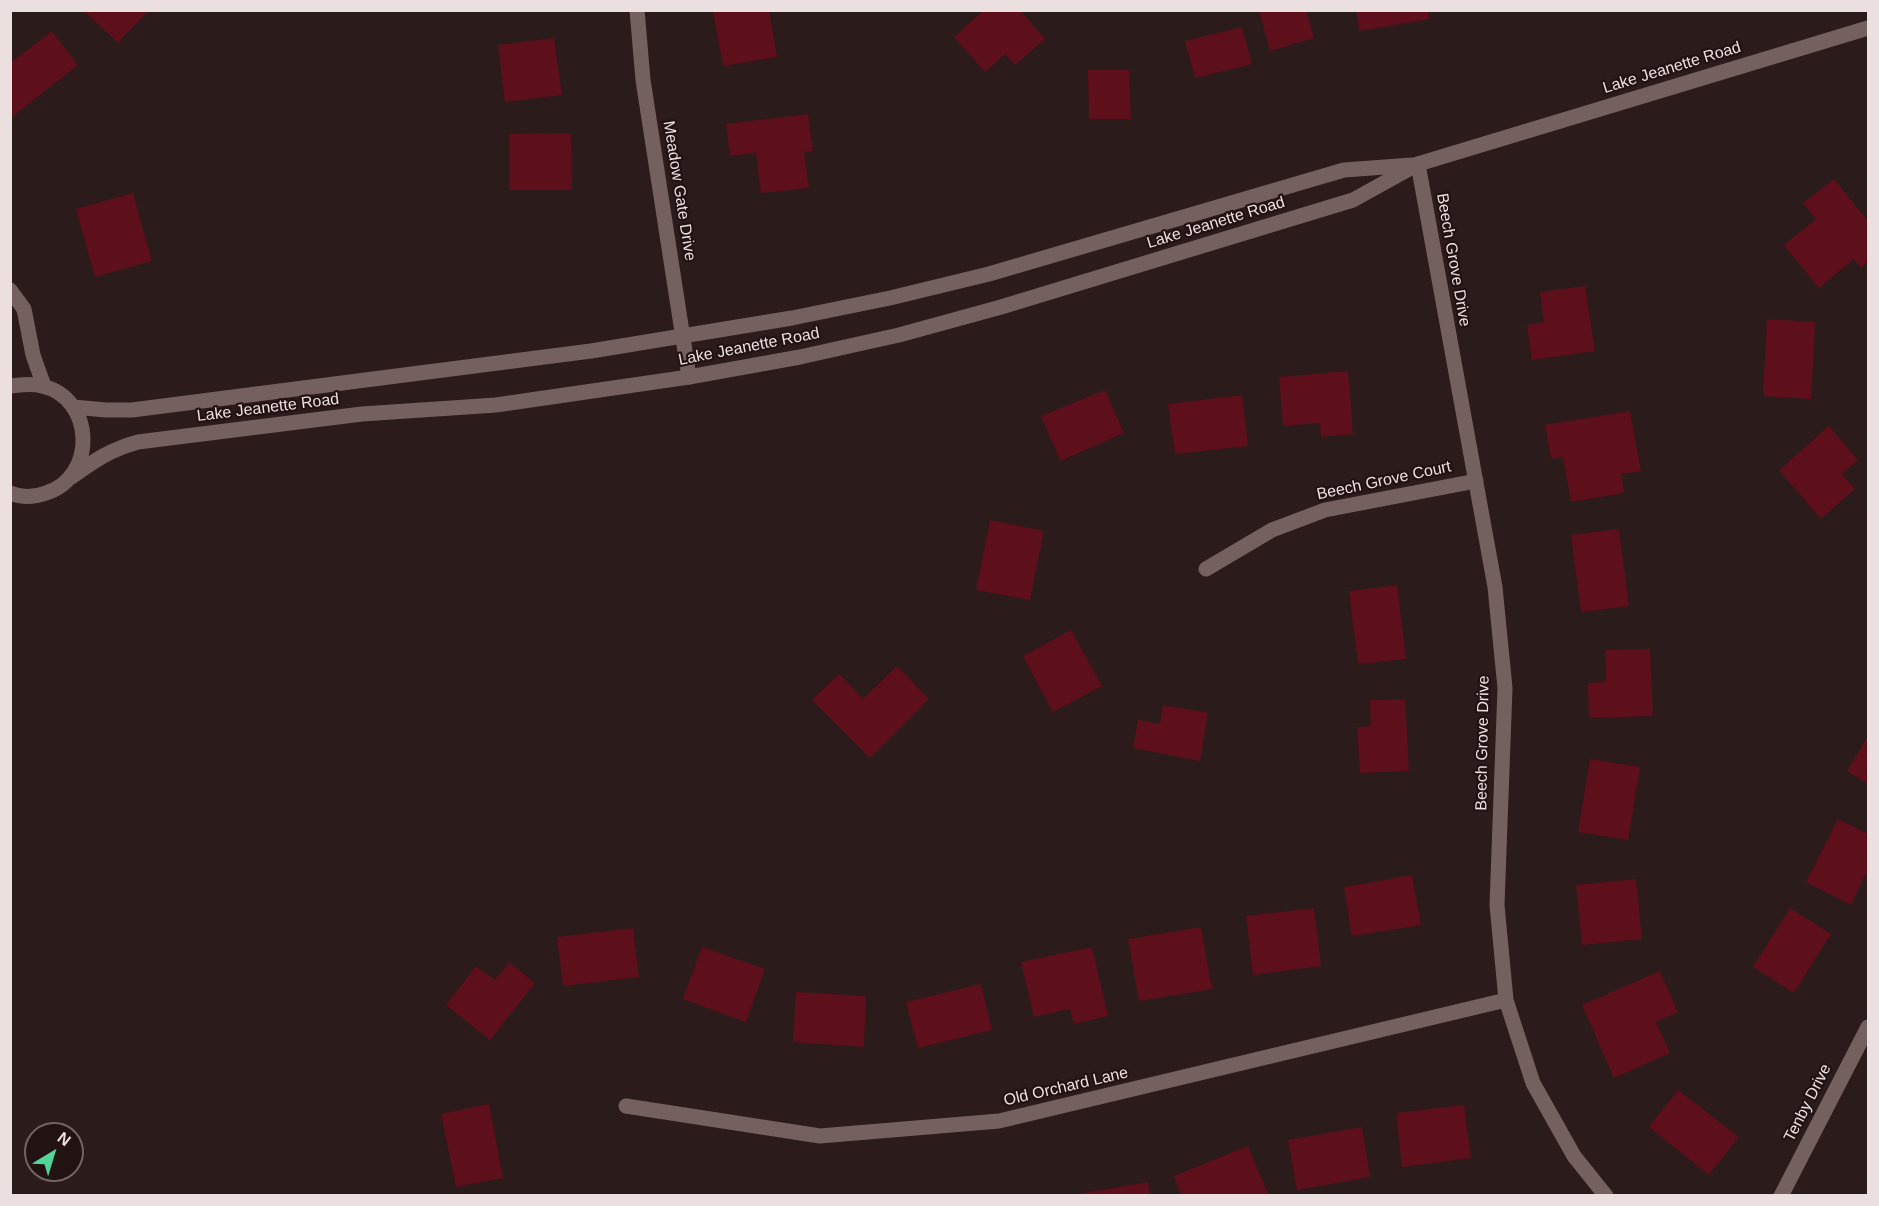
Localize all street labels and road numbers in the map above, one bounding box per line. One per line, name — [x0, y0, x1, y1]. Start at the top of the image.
street label: Lake Jeanette Road — [1601, 38, 1743, 98]
street label: Meadow Gate Drive — [658, 120, 700, 262]
street label: Beech Grove Drive — [1432, 192, 1474, 328]
street label: Lake Jeanette Road — [1145, 193, 1287, 253]
street label: Lake Jeanette Road — [677, 324, 821, 370]
street label: Lake Jeanette Road — [196, 390, 340, 426]
street label: Beech Grove Court — [1315, 457, 1453, 505]
street label: Beech Grove Drive — [1472, 675, 1494, 811]
street label: Tenby Drive — [1780, 1061, 1836, 1145]
street label: Old Orchard Lane — [1002, 1063, 1130, 1111]

